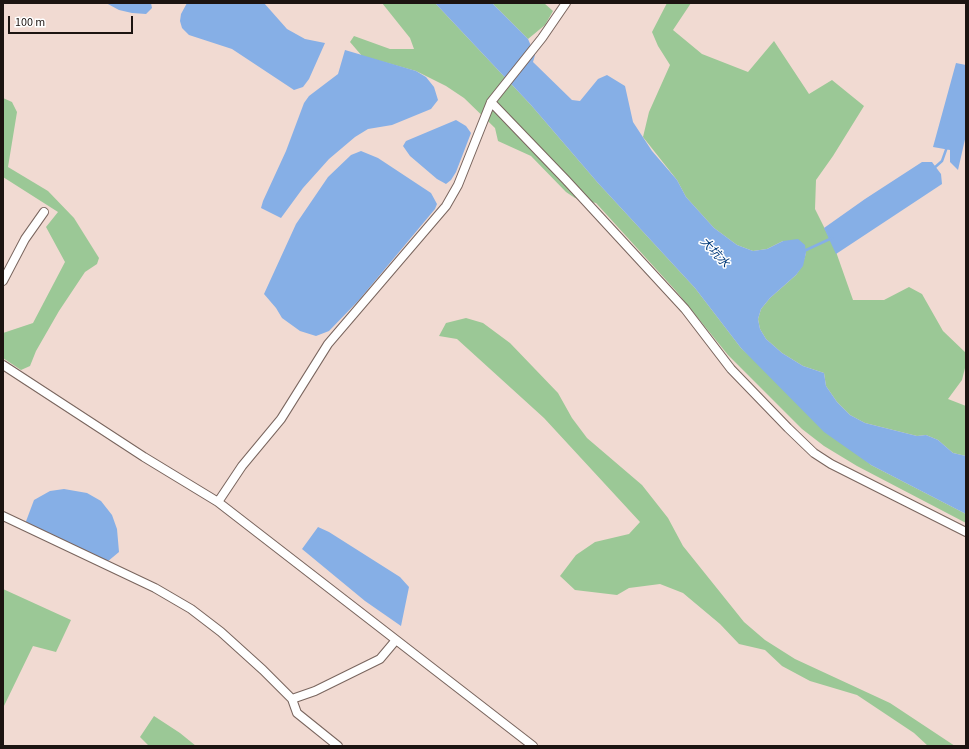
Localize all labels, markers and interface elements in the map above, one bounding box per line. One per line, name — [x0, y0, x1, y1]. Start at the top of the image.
scale bar — [10, 8, 135, 34]
text: 100 m — [15, 14, 45, 31]
water label: 大坑水 — [696, 235, 732, 271]

